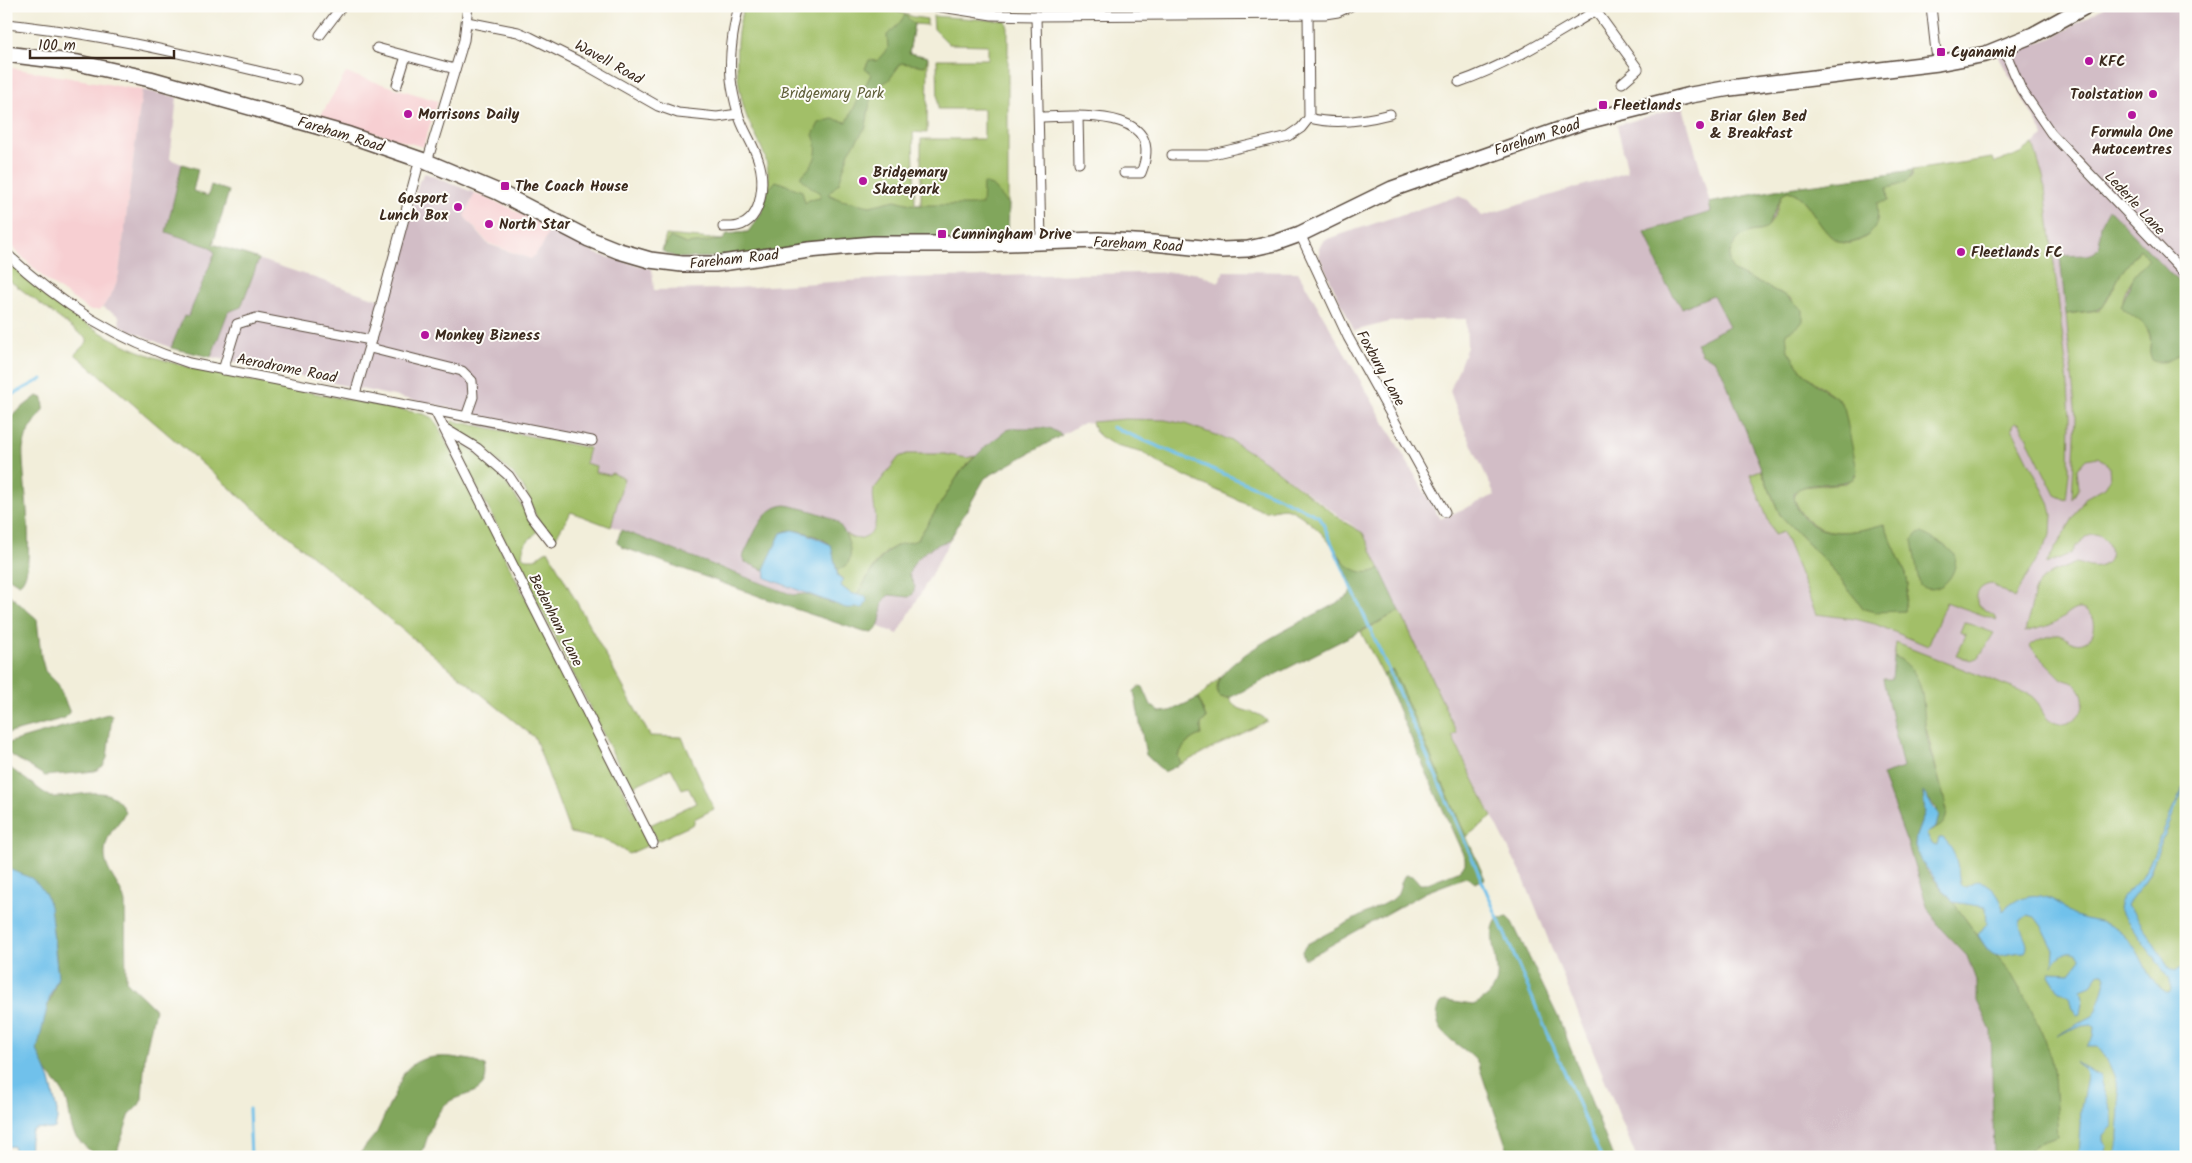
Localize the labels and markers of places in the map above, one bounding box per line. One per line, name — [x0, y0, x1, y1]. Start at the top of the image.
place label: Cyanamid — [1951, 41, 2017, 65]
marker: Cyanamid — [1935, 46, 1947, 58]
place label: KFC — [2099, 50, 2125, 74]
marker: KFC — [2083, 55, 2095, 67]
place label: Toolstation — [2070, 83, 2143, 107]
marker: Toolstation — [2147, 88, 2159, 100]
place label: Fleetlands — [1613, 94, 1682, 118]
marker: Fleetlands — [1597, 99, 1609, 111]
place label: Morrisons Daily — [418, 103, 519, 127]
place label: Briar Glen Bed & Breakfast — [1710, 105, 1808, 146]
marker: Morrisons Daily — [402, 108, 414, 120]
marker: Formula One Autocentres — [2126, 109, 2138, 121]
marker: Briar Glen Bed & Breakfast — [1694, 119, 1706, 131]
place label: Formula One Autocentres — [2091, 121, 2174, 162]
place label: Bridgemary Skatepark — [873, 161, 948, 202]
place label: The Coach House — [515, 175, 629, 199]
marker: Bridgemary Skatepark — [857, 175, 869, 187]
marker: The Coach House — [499, 180, 511, 192]
place label: Gosport Lunch Box — [379, 187, 449, 228]
marker: Gosport Lunch Box — [452, 201, 464, 213]
place label: North Star — [499, 213, 570, 237]
marker: North Star — [483, 218, 495, 230]
place label: Cunningham Drive — [952, 223, 1072, 247]
marker: Cunningham Drive — [936, 228, 948, 240]
place label: Fleetlands FC — [1971, 241, 2063, 265]
marker: Fleetlands FC — [1955, 246, 1967, 258]
place label: Monkey Bizness — [435, 324, 540, 348]
marker: Monkey Bizness — [419, 329, 431, 341]

